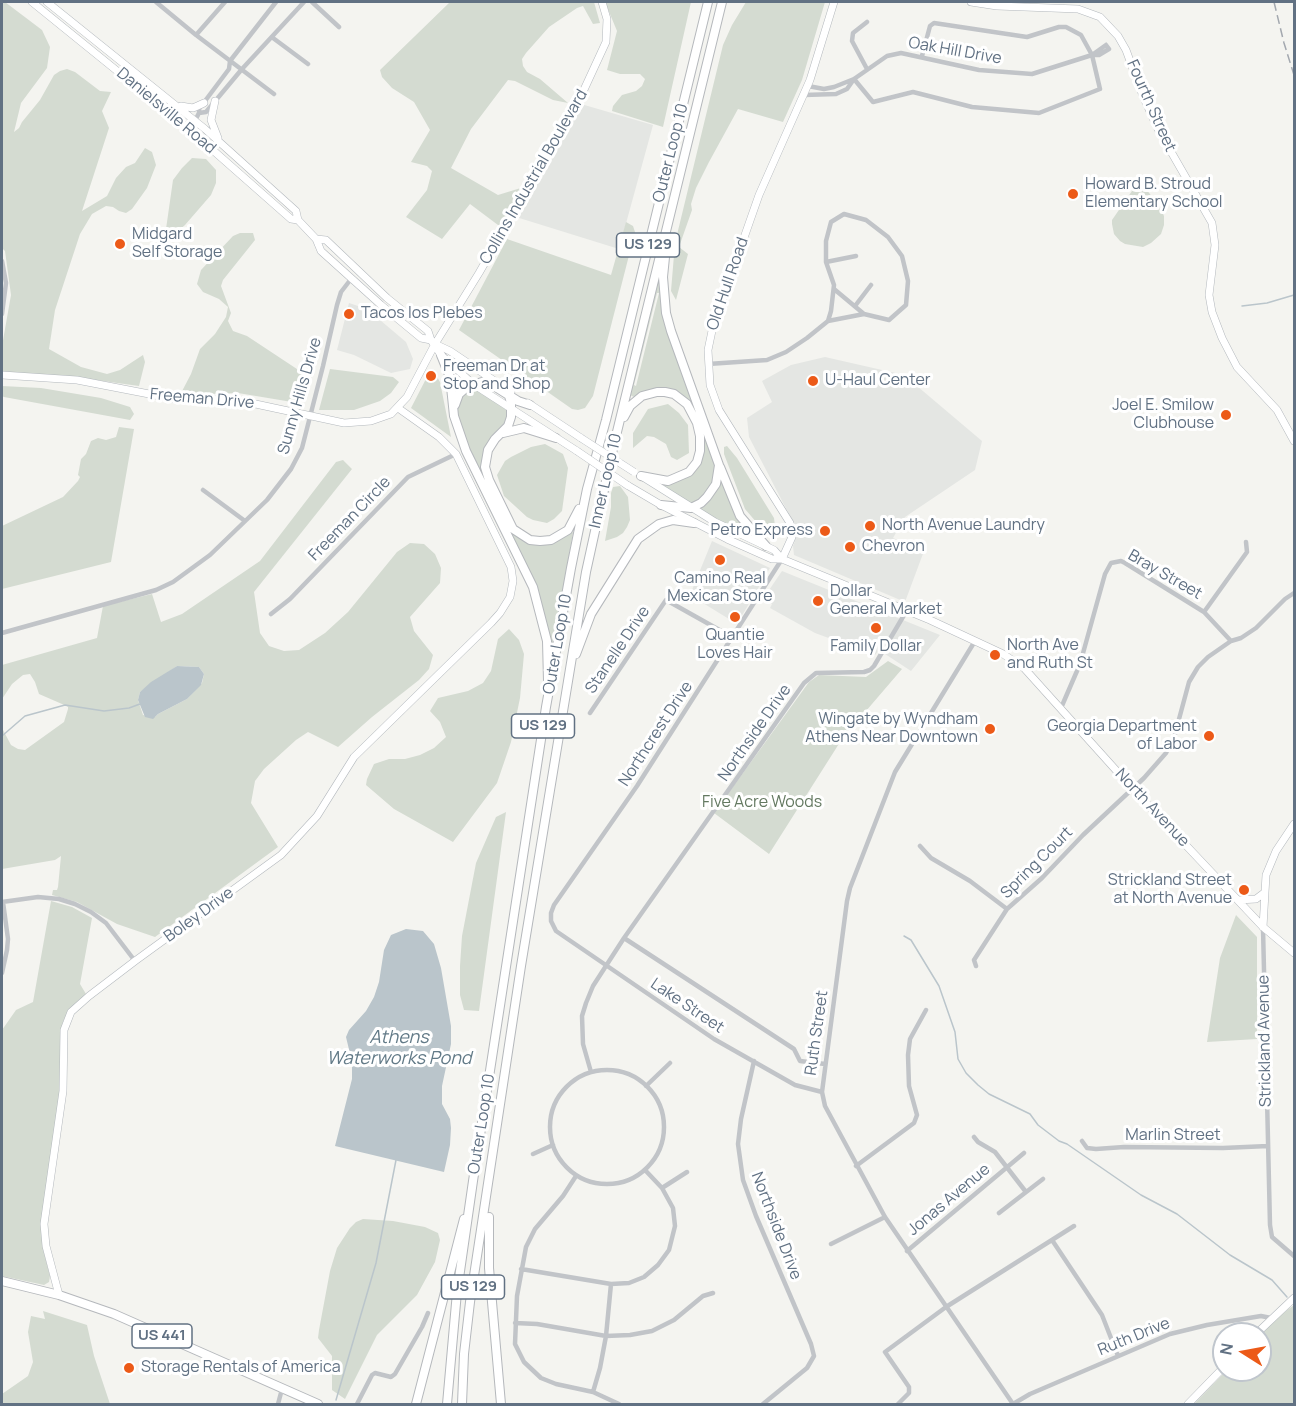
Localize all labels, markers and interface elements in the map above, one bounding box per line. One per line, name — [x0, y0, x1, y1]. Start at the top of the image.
street label: Oak Hill Drive — [907, 33, 1003, 69]
street label: Fourth Street — [1122, 57, 1180, 155]
street label: Danielsville Road — [112, 64, 220, 158]
street label: Collins Industrial Boulevard — [476, 86, 592, 268]
street label: Outer Loop 10 — [649, 102, 693, 204]
place label: Howard B. Stroud Elementary School — [1085, 175, 1223, 213]
marker: Howard B. Stroud Elementary School — [1066, 187, 1080, 201]
place label: Midgard Self Storage — [132, 225, 222, 263]
road number: US 129 — [616, 233, 680, 257]
street label: Old Hull Road — [703, 235, 753, 333]
marker: Midgard Self Storage — [113, 237, 127, 251]
place label: Tacos los Plebes — [361, 304, 483, 324]
marker: Tacos los Plebes — [342, 307, 356, 321]
street label: Sunny Hills Drive — [274, 335, 326, 457]
place label: Freeman Dr at Stop and Shop — [443, 357, 550, 395]
marker: Freeman Dr at Stop and Shop — [424, 369, 438, 383]
place label: U-Haul Center — [825, 371, 931, 391]
marker: U-Haul Center — [806, 374, 820, 388]
street label: Freeman Drive — [149, 385, 255, 413]
place label: Joel E. Smilow Clubhouse — [1112, 396, 1214, 434]
marker: Joel E. Smilow Clubhouse — [1219, 408, 1233, 422]
street label: Inner Loop 10 — [586, 432, 626, 530]
street label: Freeman Circle — [305, 473, 395, 565]
place label: North Avenue Laundry — [882, 516, 1045, 536]
marker: North Avenue Laundry — [863, 519, 877, 533]
place label: Petro Express — [711, 521, 813, 541]
marker: Petro Express — [818, 524, 832, 538]
place label: Chevron — [862, 537, 925, 557]
marker: Chevron — [843, 540, 857, 554]
street label: Bray Street — [1125, 546, 1205, 604]
marker: Camino Real Mexican Store — [713, 553, 727, 567]
place label: Camino Real Mexican Store — [667, 569, 773, 607]
place label: Dollar General Market — [830, 582, 942, 620]
street label: Outer Loop 10 — [540, 592, 576, 696]
marker: Dollar General Market — [811, 594, 825, 608]
street label: Stanelle Drive — [582, 603, 654, 697]
marker: Quantie Loves Hair — [728, 610, 742, 624]
marker: Family Dollar — [869, 621, 883, 635]
place label: Quantie Loves Hair — [697, 626, 773, 664]
place label: North Ave and Ruth St — [1007, 636, 1093, 674]
place label: Family Dollar — [830, 637, 922, 657]
marker: North Ave and Ruth St — [988, 648, 1002, 662]
street label: Northcrest Drive — [615, 678, 697, 790]
street label: Northside Drive — [715, 681, 795, 785]
place label: Wingate by Wyndham Athens Near Downtown — [805, 710, 978, 748]
road number: US 129 — [512, 714, 574, 738]
place label: Georgia Department of Labor — [1047, 717, 1197, 755]
marker: Wingate by Wyndham Athens Near Downtown — [983, 722, 997, 736]
marker: Georgia Department of Labor — [1202, 729, 1216, 743]
street label: North Avenue — [1111, 765, 1193, 851]
park label: Five Acre Woods — [702, 793, 822, 813]
street label: Spring Court — [997, 823, 1077, 903]
place label: Strickland Street at North Avenue — [1108, 871, 1232, 909]
street label: Boley Drive — [160, 883, 238, 947]
marker: Strickland Street at North Avenue — [1237, 883, 1251, 897]
street label: Lake Street — [647, 974, 727, 1038]
street label: Strickland Avenue — [1254, 975, 1276, 1107]
street label: Ruth Street — [802, 989, 832, 1077]
water label: Athens Waterworks Pond — [326, 1027, 472, 1070]
street label: Outer Loop 10 — [465, 1072, 499, 1176]
street label: Marlin Street — [1125, 1126, 1221, 1146]
street label: Jonas Avenue — [904, 1160, 994, 1240]
street label: Northside Drive — [747, 1169, 805, 1283]
road number: US 129 — [442, 1275, 504, 1299]
street label: Ruth Drive — [1095, 1314, 1173, 1360]
north arrow — [1212, 1322, 1272, 1382]
road number: US 441 — [132, 1324, 192, 1348]
text: N — [1214, 1341, 1238, 1357]
place label: Storage Rentals of America — [141, 1358, 341, 1378]
marker: Storage Rentals of America — [122, 1361, 136, 1375]

